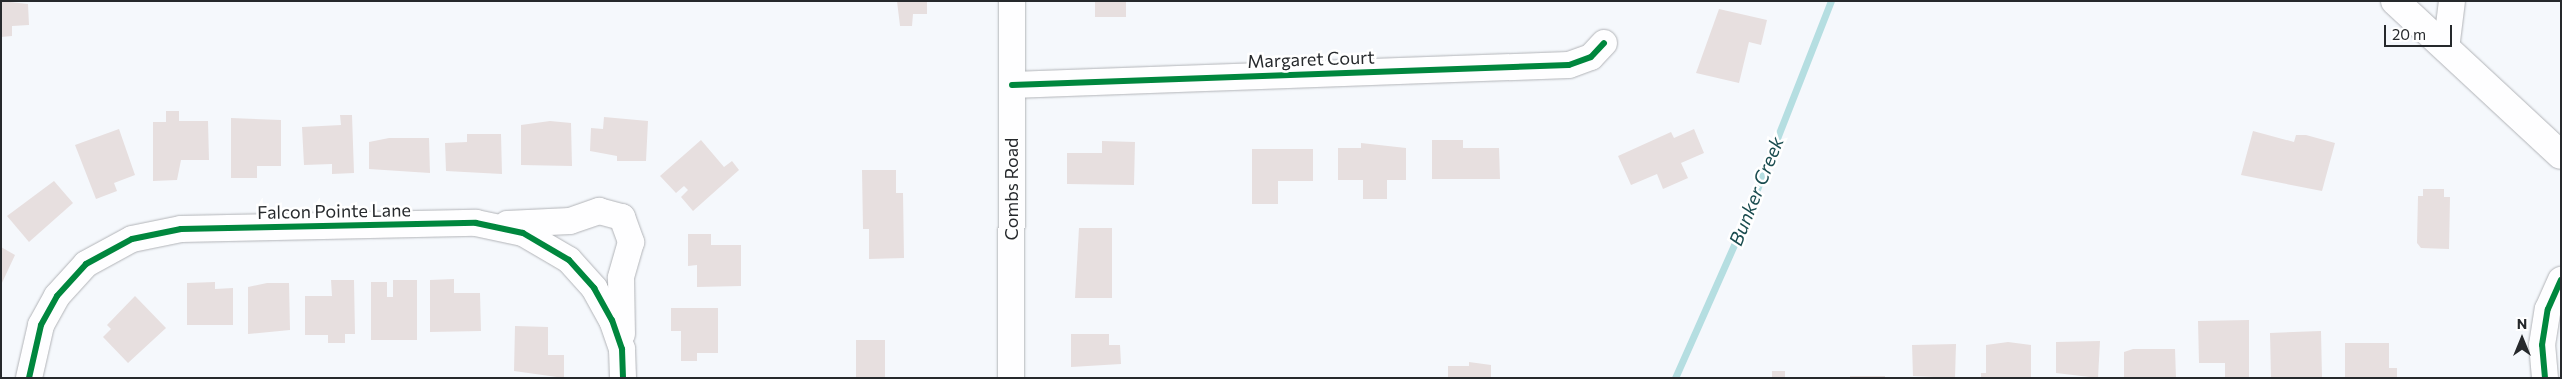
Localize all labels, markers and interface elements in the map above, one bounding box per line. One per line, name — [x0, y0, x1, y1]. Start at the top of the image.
scale bar — [2387, 15, 2454, 47]
text: 20 m — [2392, 25, 2426, 43]
street label: Margaret Court — [1247, 46, 1375, 72]
water label: Bunker Creek — [1724, 133, 1788, 249]
street label: Combs Road — [1000, 138, 1022, 240]
street label: Falcon Pointe Lane — [257, 199, 411, 223]
north arrow — [2497, 314, 2547, 364]
text: N — [2517, 315, 2527, 332]

